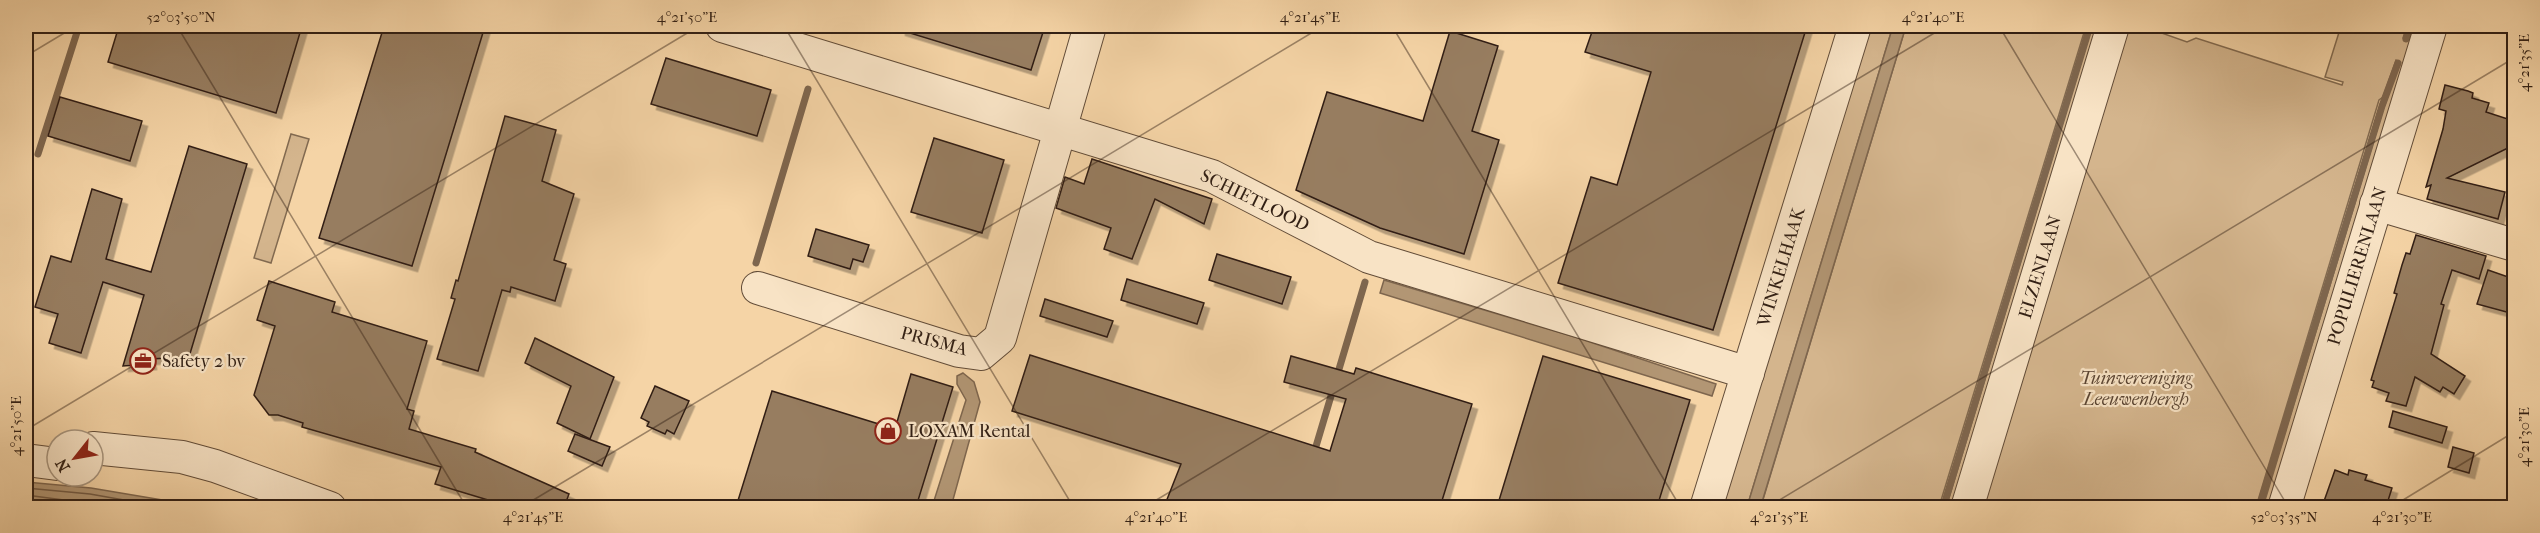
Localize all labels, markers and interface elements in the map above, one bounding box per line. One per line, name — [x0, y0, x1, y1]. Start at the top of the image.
text: 52°03'50"N — [146, 8, 216, 26]
text: 4°21'50"E — [657, 8, 717, 26]
text: 4°21'45"E — [1280, 8, 1340, 26]
text: 4°21'40"E — [1902, 8, 1964, 26]
text: 4°21'35"E — [2515, 34, 2533, 92]
street label: SCHIETLOOD — [1197, 165, 1313, 236]
street label: POPULIERENLAAN — [2323, 184, 2392, 348]
street label: WINKELHAAK — [1753, 204, 1810, 330]
street label: ELZENLAAN — [2015, 213, 2066, 321]
street label: PRISMA — [898, 322, 970, 361]
office icon: Safety 2 bv — [128, 346, 158, 376]
place label: Safety 2 bv — [162, 351, 246, 372]
park label: Tuinvereniging Leeuwenbergh — [2080, 368, 2193, 410]
text: 4°21'50"E — [7, 396, 25, 456]
text: 4°21'30"E — [2515, 407, 2533, 467]
shop icon: LOXAM Rental — [873, 416, 903, 446]
place label: LOXAM Rental — [908, 421, 1030, 442]
north arrow — [45, 428, 105, 488]
text: N — [51, 455, 74, 476]
text: 4°21'45"E — [503, 508, 563, 526]
text: 4°21'40"E — [1125, 508, 1187, 526]
text: 4°21'35"E — [1750, 508, 1808, 526]
text: 52°03'35"N — [2250, 508, 2318, 526]
text: 4°21'30"E — [2372, 508, 2432, 526]

